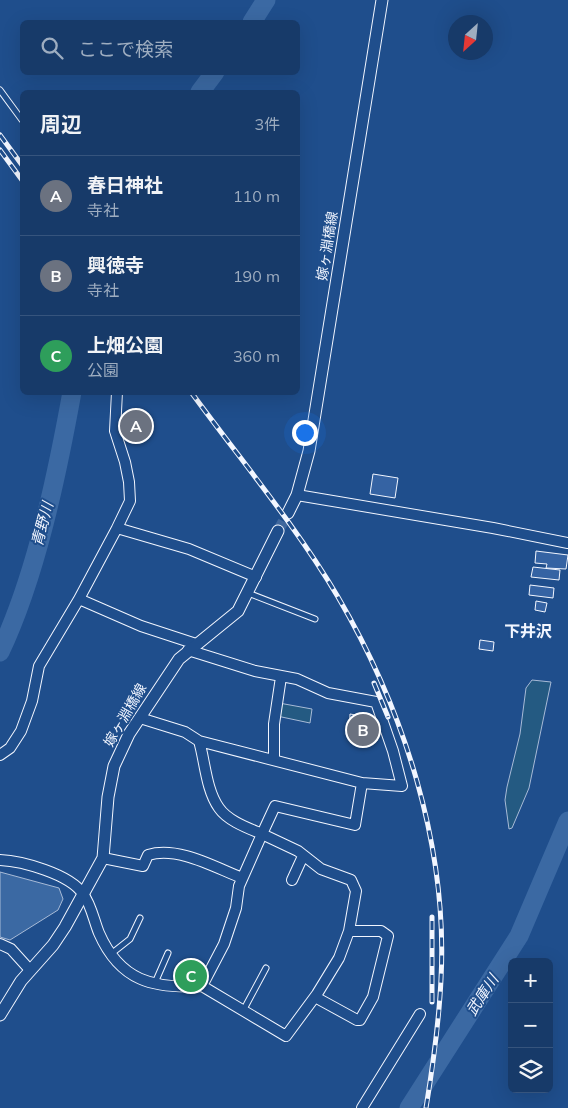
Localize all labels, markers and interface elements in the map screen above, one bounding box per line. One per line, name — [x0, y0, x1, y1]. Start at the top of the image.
north arrow — [448, 15, 493, 60]
search box — [20, 20, 300, 75]
icon: search — [38, 34, 66, 62]
text: ここで検索 — [78, 37, 173, 61]
text: 周辺 — [40, 111, 82, 137]
text: 3件 — [254, 114, 280, 134]
text: 春日神社 — [87, 173, 163, 197]
text: A — [50, 186, 62, 206]
text: 110 m — [233, 186, 280, 206]
text: 寺社 — [87, 200, 119, 220]
street label: 嫁ヶ淵橋線 — [313, 210, 341, 282]
text: 興徳寺 — [87, 253, 144, 277]
text: B — [50, 266, 62, 286]
text: 190 m — [233, 266, 280, 286]
text: 寺社 — [87, 280, 119, 300]
text: 上畑公園 — [87, 333, 163, 357]
text: C — [51, 346, 61, 366]
text: 360 m — [233, 346, 280, 366]
text: 公園 — [87, 360, 119, 380]
pin: A — [120, 407, 152, 445]
your location — [292, 420, 318, 446]
water label: 青野川 — [27, 498, 58, 548]
district label: 下井沢 — [504, 621, 552, 641]
street label: 嫁ヶ淵橋線 — [100, 680, 150, 750]
pin: B — [347, 711, 379, 749]
pin: C — [175, 957, 207, 995]
map controls — [508, 958, 553, 1093]
button: + — [508, 958, 553, 1003]
water label: 武庫川 — [462, 969, 503, 1019]
button: − — [508, 1003, 553, 1048]
button: layers — [508, 1048, 553, 1093]

